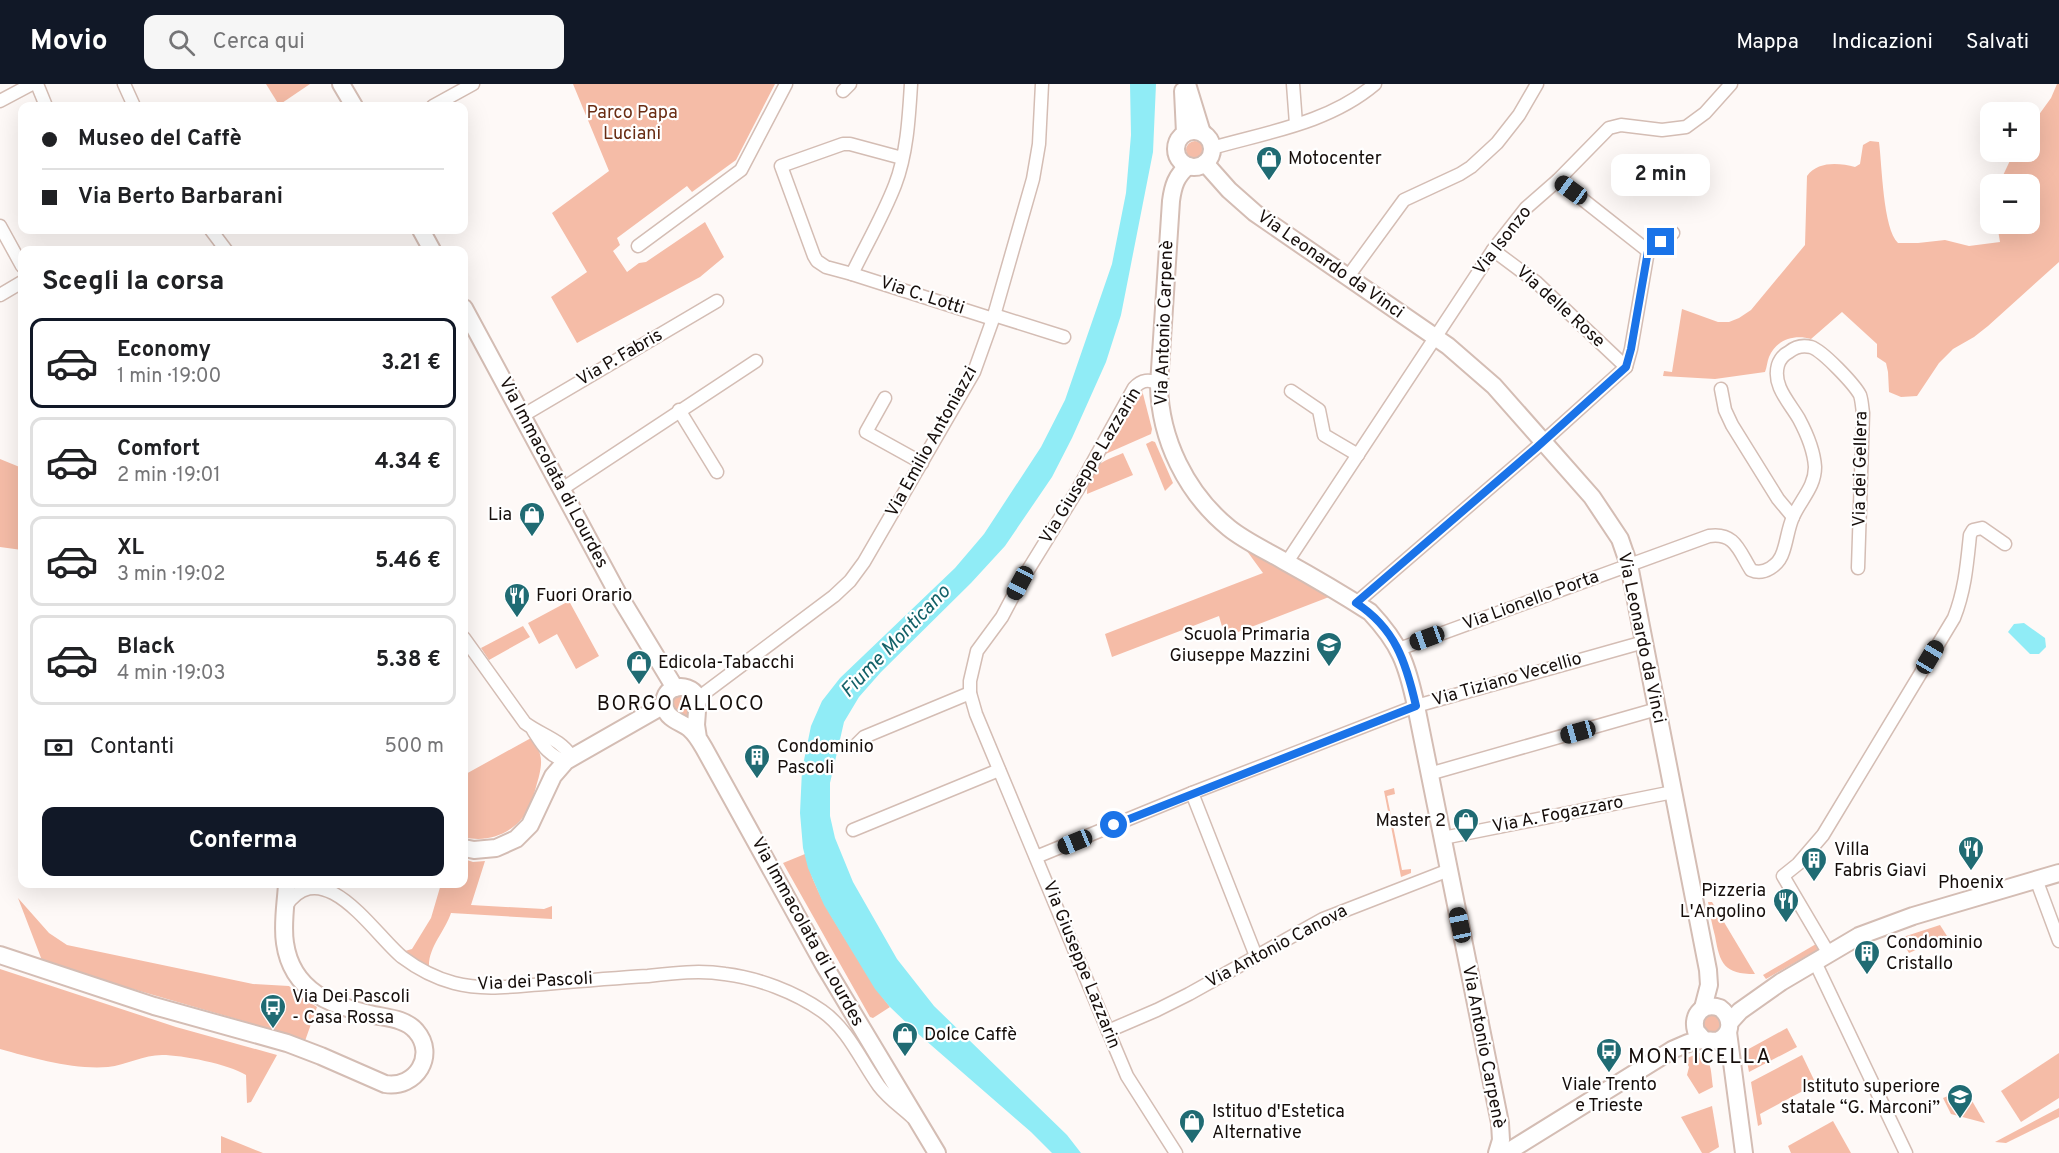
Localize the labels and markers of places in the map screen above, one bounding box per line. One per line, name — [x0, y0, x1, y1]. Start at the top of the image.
shop icon: Motocenter — [1254, 144, 1284, 182]
place label: Motocenter — [1288, 148, 1382, 171]
shop icon: Lia — [517, 500, 547, 538]
place label: Lia — [488, 504, 512, 527]
restaurant icon: Fuori Orario — [502, 581, 532, 619]
place label: Fuori Orario — [536, 585, 632, 608]
place label: Scuola Primaria Giuseppe Mazzini — [1169, 624, 1310, 668]
school or university icon: Scuola Primaria Giuseppe Mazzini — [1314, 630, 1344, 668]
shop icon: Edicola-Tabacchi — [624, 648, 654, 686]
place label: Edicola-Tabacchi — [658, 652, 794, 675]
place label: Condominio Pascoli — [777, 736, 874, 780]
building icon: Condominio Pascoli — [742, 742, 772, 780]
shop icon: Master 2 — [1451, 806, 1481, 844]
place label: Master 2 — [1376, 810, 1446, 833]
restaurant icon: Phoenix — [1956, 834, 1986, 872]
place label: Villa Fabris Giavi — [1834, 839, 1927, 883]
building icon: Villa Fabris Giavi — [1799, 845, 1829, 883]
place label: Phoenix — [1938, 872, 2004, 895]
place label: Pizzeria L'Angolino — [1680, 880, 1766, 924]
restaurant icon: Pizzeria L'Angolino — [1771, 886, 1801, 924]
place label: Condominio Cristallo — [1886, 932, 1983, 976]
building icon: Condominio Cristallo — [1852, 938, 1882, 976]
place label: Via Dei Pascoli - Casa Rossa — [292, 986, 410, 1030]
bus stop icon: Via Dei Pascoli - Casa Rossa — [258, 992, 288, 1030]
shop icon: Dolce Caffè — [890, 1020, 920, 1058]
place label: Dolce Caffè — [924, 1024, 1017, 1047]
bus stop icon: Viale Trento e Trieste — [1594, 1036, 1624, 1074]
place label: Viale Trento e Trieste — [1561, 1074, 1657, 1118]
place label: Istituto superiore statale “G. Marconi” — [1781, 1076, 1940, 1120]
school or university icon: Istituto superiore statale “G. Marconi” — [1945, 1082, 1975, 1120]
place label: Istituo d'Estetica Alternative — [1212, 1101, 1345, 1145]
shop icon: Istituo d'Estetica Alternative — [1177, 1107, 1207, 1145]

